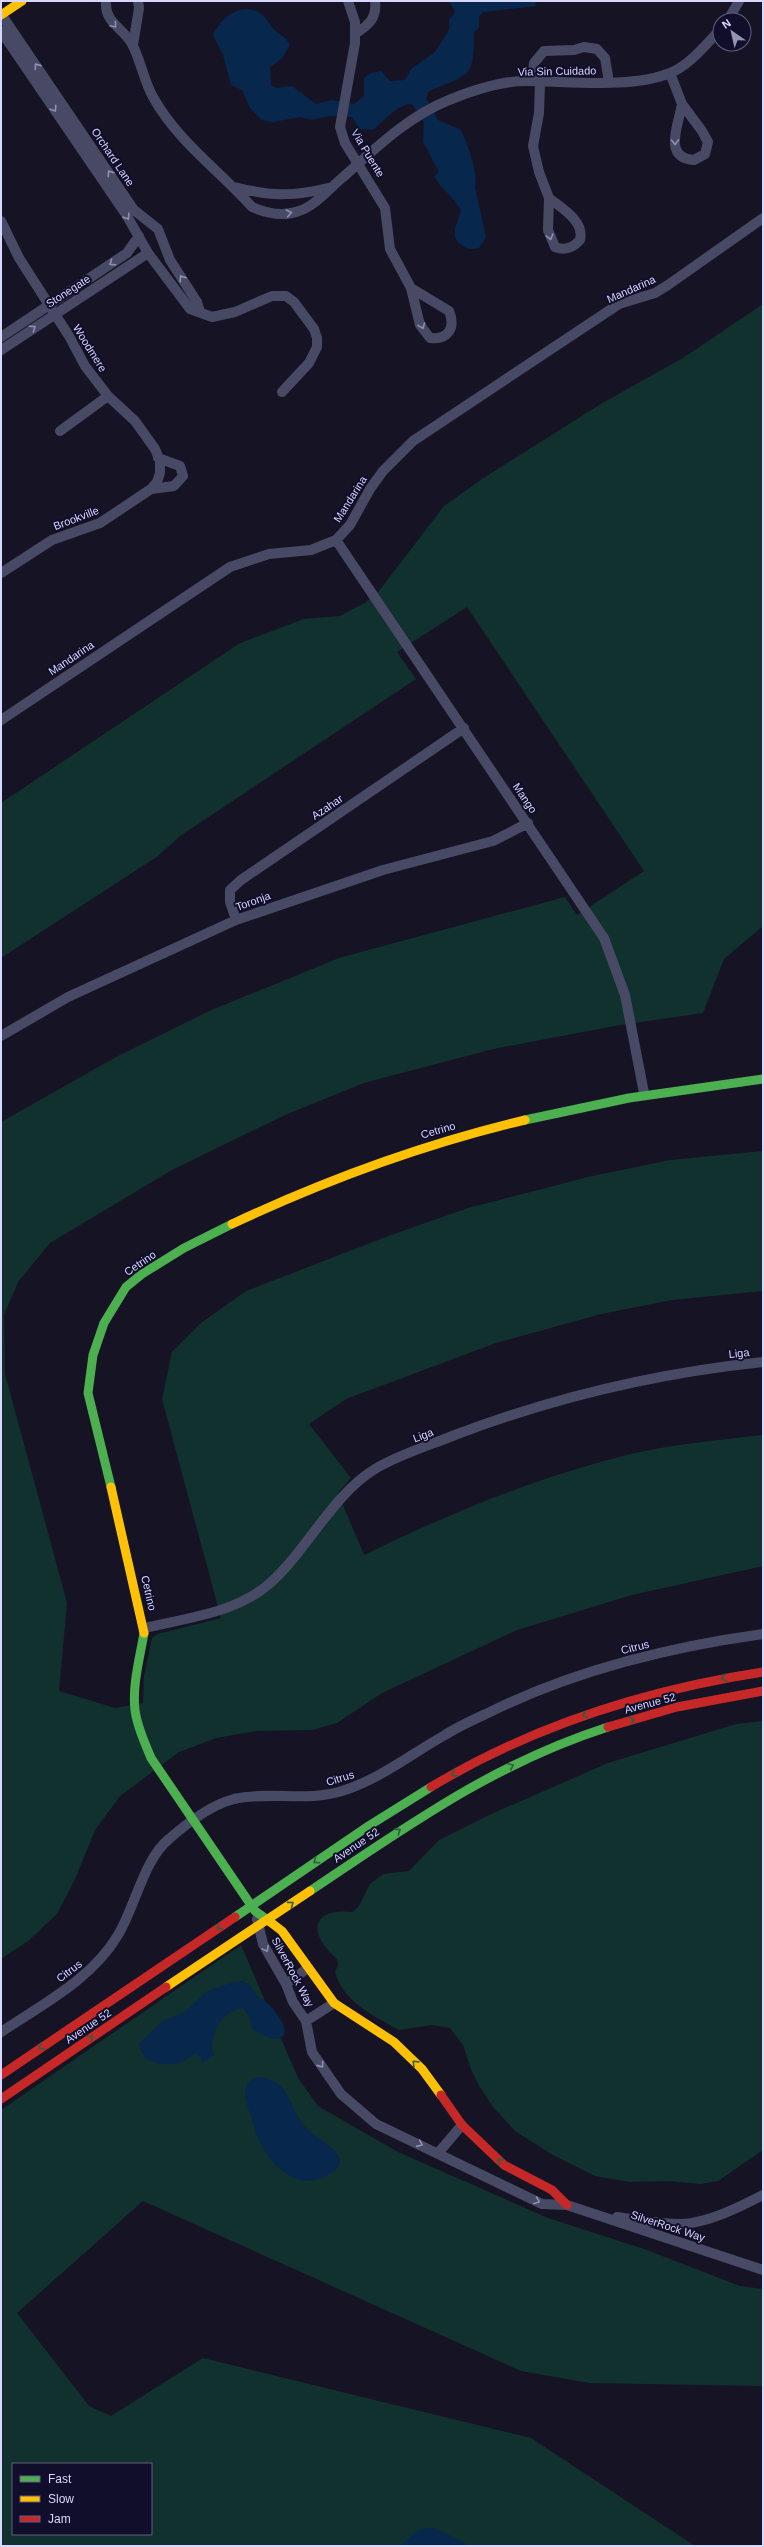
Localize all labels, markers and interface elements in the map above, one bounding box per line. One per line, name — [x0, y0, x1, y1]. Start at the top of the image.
north arrow — [712, 12, 752, 52]
text: N — [720, 16, 733, 31]
one-way arrow — [110, 20, 117, 28]
one-way arrow — [35, 63, 42, 70]
street label: Via Sin Cuidado — [518, 64, 596, 78]
one-way arrow — [49, 105, 57, 112]
street label: Orchard Lane — [89, 126, 137, 188]
street label: Via Puente — [349, 127, 387, 179]
one-way arrow — [671, 140, 679, 146]
one-way arrow — [107, 170, 115, 177]
one-way arrow — [285, 210, 292, 218]
one-way arrow — [123, 213, 130, 220]
one-way arrow — [545, 233, 554, 240]
one-way arrow — [109, 258, 116, 266]
street label: Stonegate — [44, 272, 92, 310]
street label: Mandarina — [605, 273, 658, 305]
one-way arrow — [179, 275, 187, 282]
street label: Woodmere — [71, 322, 109, 374]
one-way arrow — [417, 322, 425, 329]
one-way arrow — [29, 326, 36, 333]
street label: Mandarina — [331, 473, 369, 524]
street label: Brookville — [52, 504, 100, 532]
street label: Mandarina — [46, 638, 97, 678]
street label: Mango — [511, 781, 539, 815]
street label: Azahar — [309, 792, 345, 822]
street label: Toronja — [234, 889, 273, 913]
street label: Cetrino — [419, 1119, 457, 1141]
street label: Cetrino — [122, 1248, 158, 1278]
street label: Liga — [728, 1346, 751, 1360]
street label: Liga — [411, 1425, 436, 1444]
street label: Cetrino — [139, 1574, 159, 1612]
street label: Citrus — [620, 1638, 651, 1656]
one-way arrow — [721, 1673, 728, 1682]
street label: Avenue 52 — [623, 1690, 677, 1716]
one-way arrow — [582, 1710, 589, 1718]
one-way arrow — [628, 1716, 635, 1724]
one-way arrow — [506, 1763, 514, 1771]
street label: Citrus — [325, 1768, 356, 1788]
one-way arrow — [451, 1769, 458, 1776]
street label: Avenue 52 — [331, 1825, 381, 1865]
one-way arrow — [394, 1828, 401, 1836]
one-way arrow — [314, 1856, 321, 1863]
one-way arrow — [287, 1901, 294, 1909]
one-way arrow — [216, 1923, 223, 1930]
street label: SilverRock Way — [270, 1935, 317, 2009]
one-way arrow — [261, 1945, 269, 1952]
street label: Citrus — [54, 1957, 84, 1984]
street label: Avenue 52 — [63, 2006, 113, 2046]
one-way arrow — [87, 2036, 94, 2043]
one-way arrow — [39, 2043, 46, 2050]
one-way arrow — [316, 2060, 323, 2067]
one-way arrow — [413, 2060, 420, 2067]
one-way arrow — [416, 2139, 424, 2147]
one-way arrow — [497, 2158, 504, 2165]
one-way arrow — [532, 2196, 540, 2204]
street label: SilverRock Way — [629, 2208, 707, 2244]
legend — [12, 2463, 152, 2535]
text: Fast — [48, 2472, 72, 2486]
text: Slow — [48, 2492, 74, 2506]
text: Jam — [48, 2512, 71, 2526]

